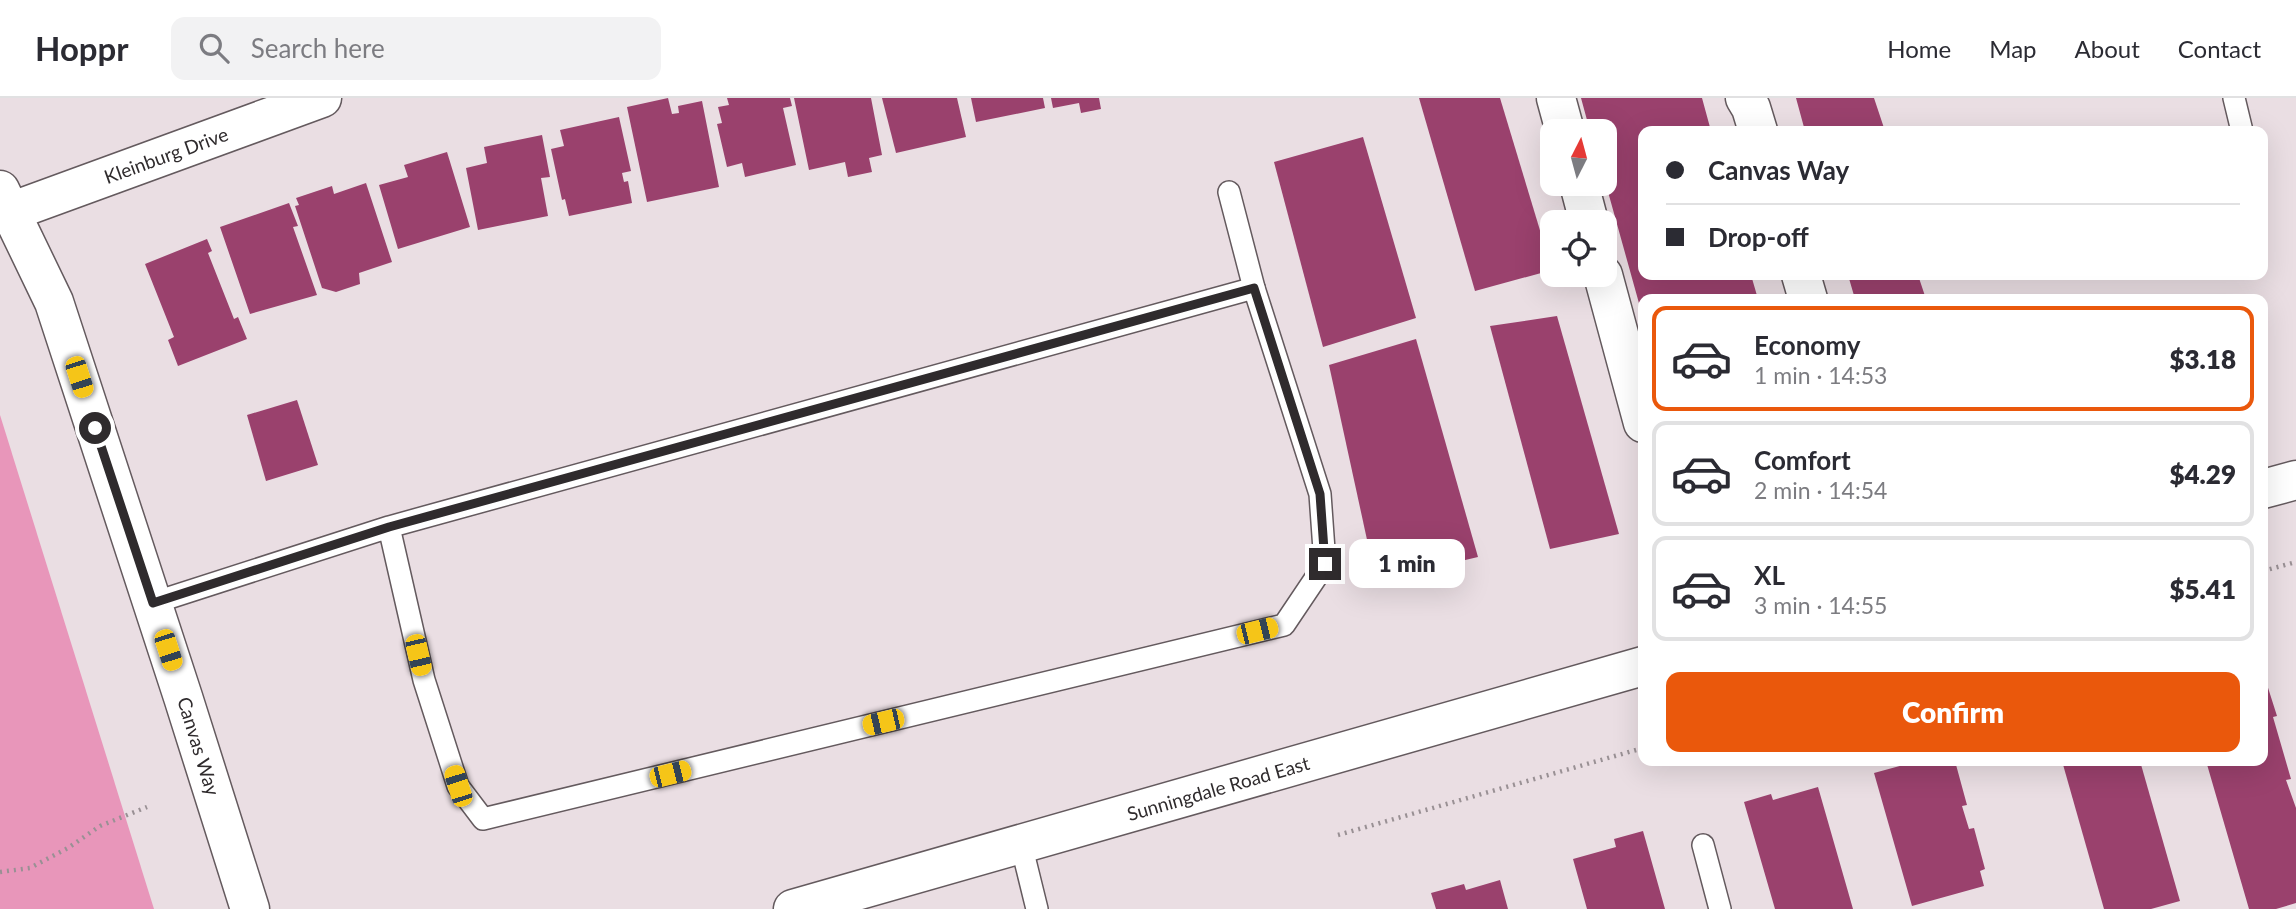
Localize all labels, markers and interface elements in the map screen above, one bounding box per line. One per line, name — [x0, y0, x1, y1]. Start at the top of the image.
search box — [171, 17, 661, 80]
text: Hoppr — [35, 28, 129, 68]
icon: search — [195, 29, 233, 67]
text: Search here — [251, 32, 385, 64]
text: Home — [1887, 34, 1951, 63]
text: Map — [1989, 34, 2037, 63]
text: About — [2075, 34, 2140, 63]
text: Contact — [2178, 34, 2261, 63]
north arrow — [1540, 119, 1617, 196]
map controls — [1540, 119, 1617, 287]
street label: Kleinburg Drive — [101, 122, 231, 188]
text: Canvas Way — [1708, 154, 1849, 186]
button: locate — [1540, 210, 1617, 287]
text: Drop-off — [1708, 221, 1809, 253]
icon: car — [1670, 327, 1733, 390]
text: Economy — [1754, 329, 1860, 361]
text: $3.18 — [2169, 343, 2236, 375]
car — [63, 354, 96, 400]
text: 1 min · 14:53 — [1754, 361, 1887, 389]
route start — [79, 412, 111, 444]
icon: car — [1670, 442, 1733, 505]
text: Comfort — [1754, 444, 1851, 476]
text: $4.29 — [2169, 458, 2236, 490]
text: 2 min · 14:54 — [1754, 476, 1887, 504]
callout: 1 min — [1350, 540, 1465, 588]
route end — [1309, 548, 1341, 580]
text: 1 min — [1378, 549, 1436, 577]
icon: car — [1670, 557, 1733, 620]
text: XL — [1754, 559, 1785, 591]
text: $5.41 — [2169, 573, 2236, 605]
text: 3 min · 14:55 — [1754, 591, 1887, 619]
car — [1235, 616, 1280, 646]
car — [152, 627, 185, 673]
car — [404, 632, 433, 678]
button: Confirm — [1666, 672, 2240, 752]
street label: Canvas Way — [173, 694, 225, 798]
car — [861, 707, 906, 737]
street label: Sunningdale Road East — [1124, 751, 1312, 825]
car — [648, 759, 693, 789]
car — [442, 763, 475, 809]

